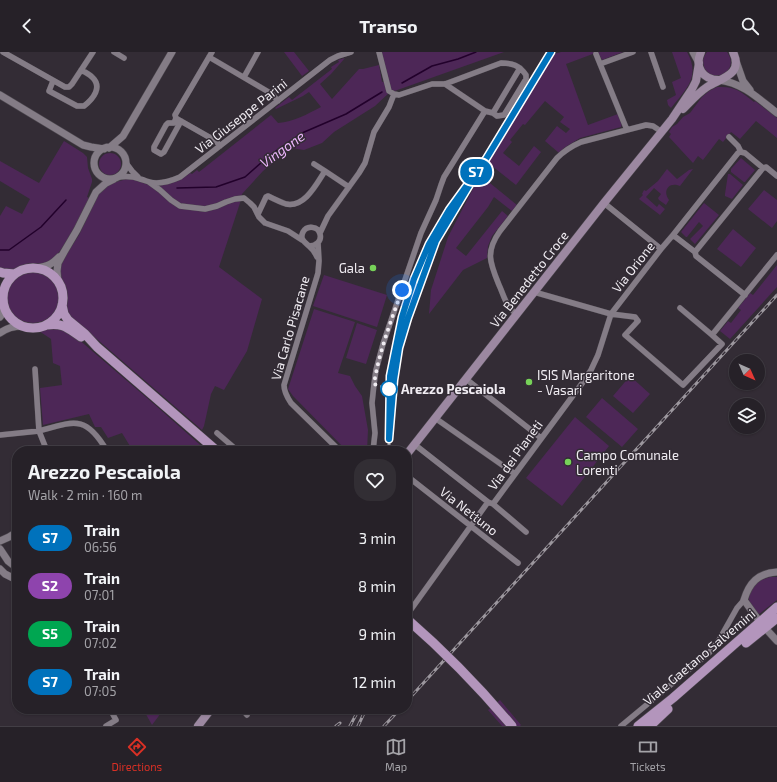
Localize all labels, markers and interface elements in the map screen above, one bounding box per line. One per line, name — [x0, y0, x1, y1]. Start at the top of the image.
icon: back — [16, 15, 38, 37]
text: Transo — [359, 15, 418, 37]
icon: search — [739, 15, 761, 37]
street label: Via Giuseppe Parini — [192, 75, 290, 157]
water label: Vingone — [256, 127, 308, 171]
line badge: S7 — [458, 159, 494, 185]
text: S7 — [468, 163, 484, 180]
street label: Via Benedetto Croce — [486, 227, 572, 331]
street label: Via Orione — [608, 238, 658, 296]
place label: Gala — [339, 260, 365, 276]
marker: Gala — [368, 263, 378, 273]
street label: Via Carlo Pisacane — [267, 274, 313, 382]
your location — [392, 280, 412, 300]
north arrow — [729, 354, 765, 390]
map controls — [729, 354, 765, 434]
place label: ISIS Margaritone - Vasari — [537, 367, 635, 398]
marker: ISIS Margaritone - Vasari — [524, 377, 534, 387]
marker: Arezzo Pescaiola — [380, 380, 398, 398]
place label: Arezzo Pescaiola — [401, 381, 506, 397]
button: layers — [729, 398, 765, 434]
street label: Via dei Pianeti — [484, 417, 546, 493]
place label: Campo Comunale Lorenti — [576, 447, 679, 478]
marker: Campo Comunale Lorenti — [563, 457, 573, 467]
button: heart — [354, 459, 396, 501]
text: Arezzo Pescaiola — [28, 460, 181, 483]
street label: Via Nettuno — [437, 483, 501, 539]
text: Walk · 2 min · 160 m — [28, 487, 143, 503]
text: Train — [84, 521, 120, 539]
text: S7 — [42, 529, 58, 546]
text: 3 min — [359, 529, 396, 547]
text: 06:56 — [84, 539, 117, 555]
text: Train — [84, 569, 120, 587]
text: S2 — [42, 577, 58, 594]
text: 8 min — [358, 577, 396, 595]
text: 07:01 — [84, 587, 115, 603]
street label: Viale Gaetano Salvemini — [640, 605, 758, 709]
text: Train — [84, 617, 120, 635]
text: S5 — [42, 625, 58, 642]
text: 9 min — [358, 625, 396, 643]
text: 07:02 — [84, 635, 117, 651]
text: Train — [84, 665, 120, 683]
text: S7 — [42, 673, 58, 690]
text: 12 min — [353, 673, 396, 691]
text: 07:05 — [84, 683, 116, 699]
tab: Directions — [111, 736, 162, 773]
tab: Map — [385, 736, 407, 773]
tab: Tickets — [630, 736, 666, 773]

